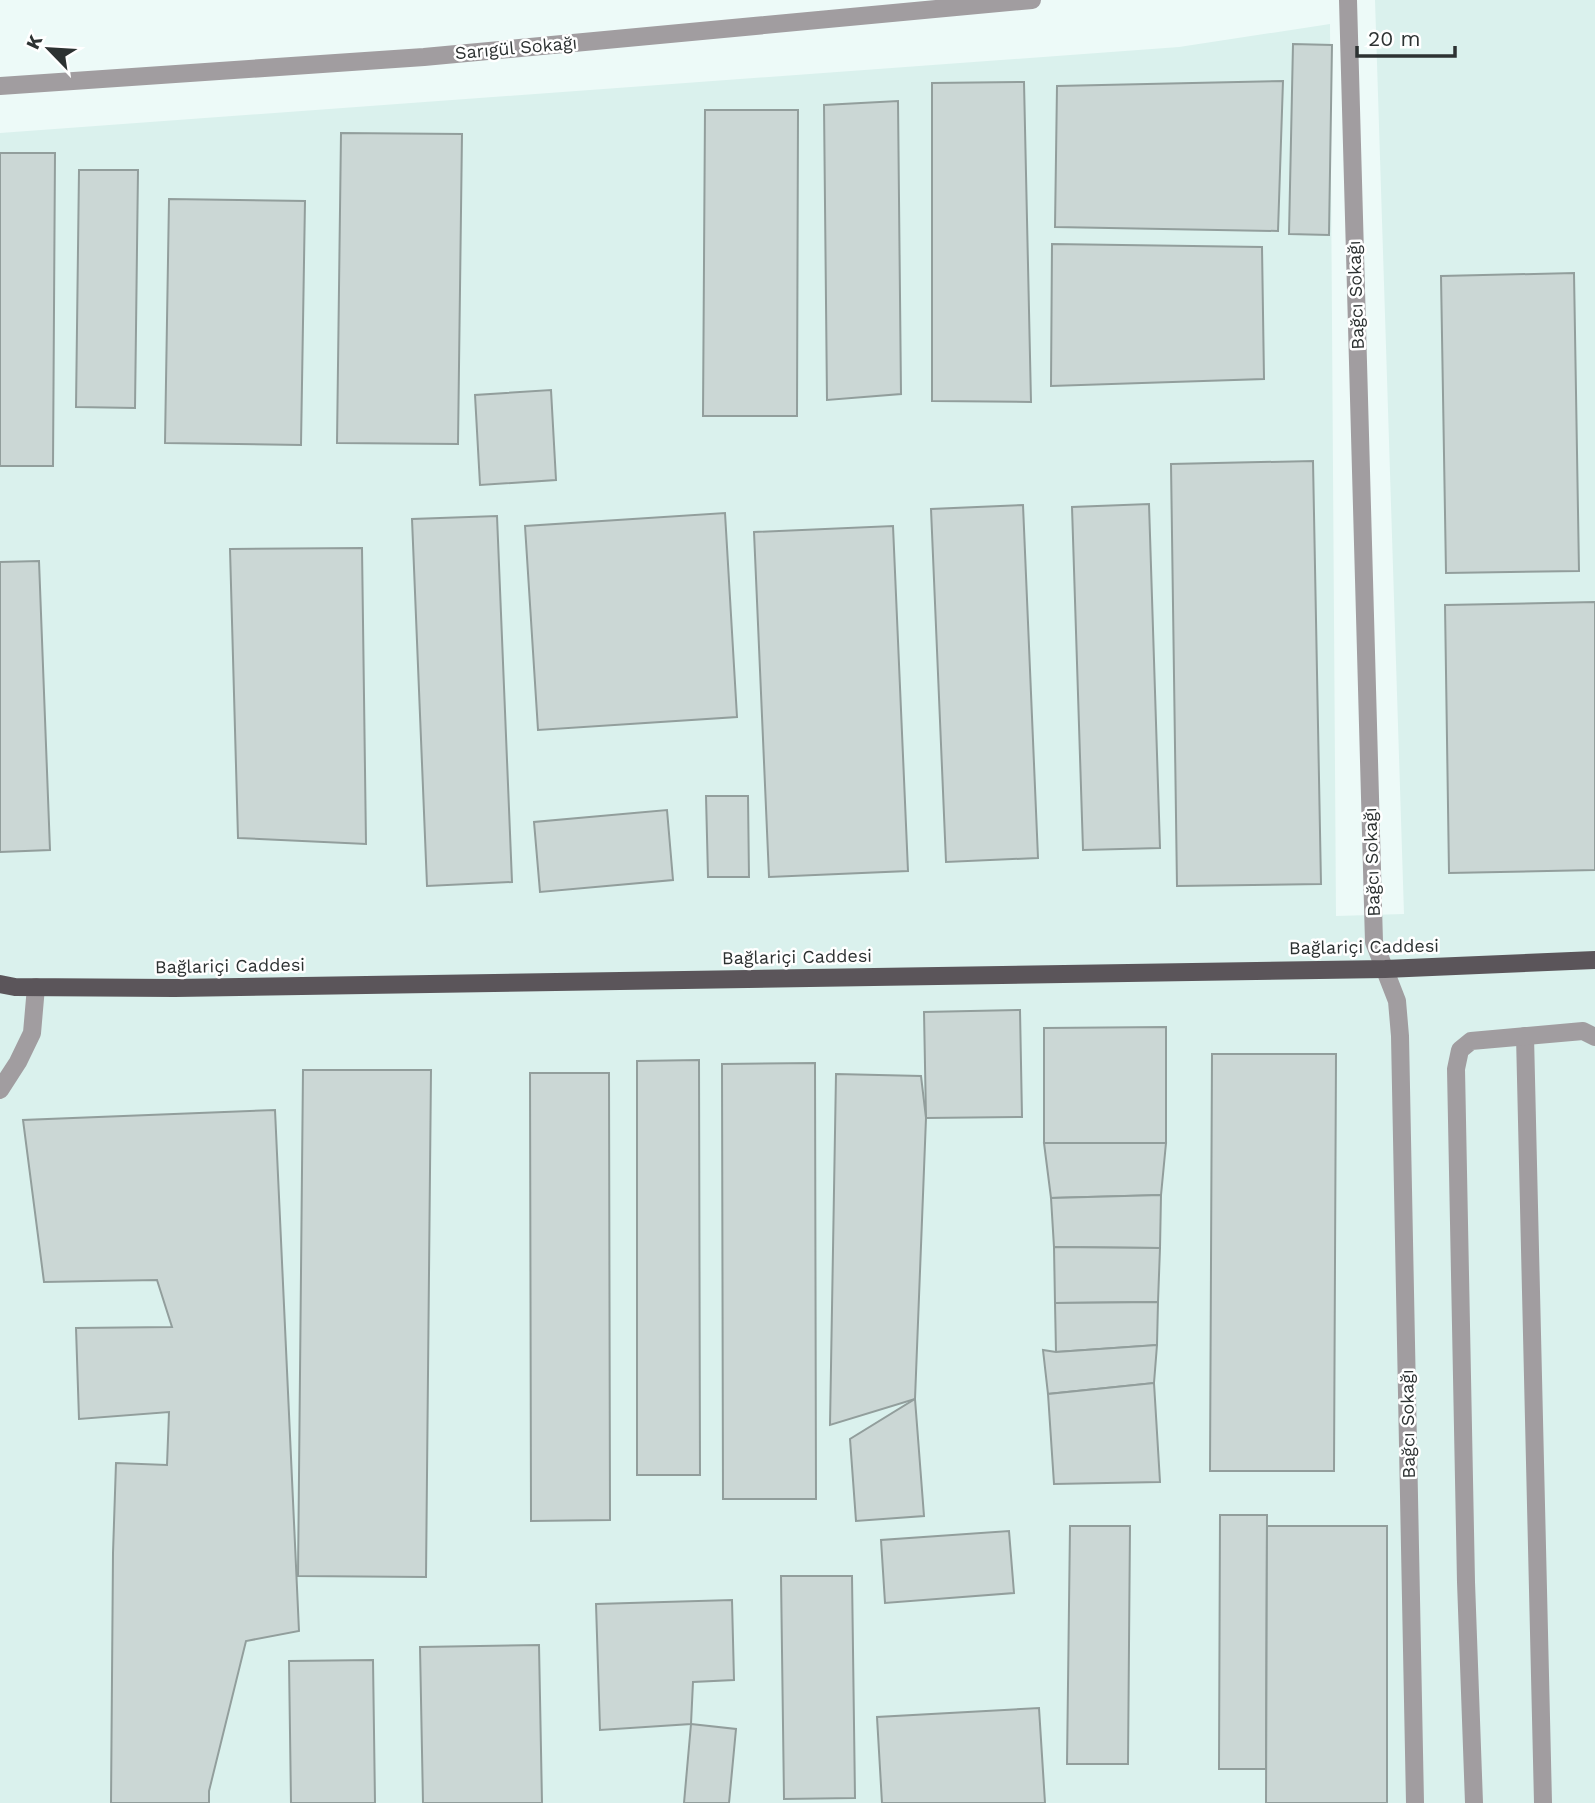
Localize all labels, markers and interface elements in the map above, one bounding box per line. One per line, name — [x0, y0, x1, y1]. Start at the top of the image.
north arrow — [14, 14, 84, 84]
scale bar — [1357, 14, 1455, 58]
text: 20 m — [1368, 26, 1420, 51]
text: K — [21, 31, 47, 53]
street label: Sarıgül Sokağı — [454, 32, 578, 63]
street label: Bağcı Sokağı — [1343, 240, 1368, 350]
street label: Bağcı Sokağı — [1359, 807, 1384, 917]
street label: Bağlariçi Caddesi — [1289, 935, 1439, 958]
street label: Bağlariçi Caddesi — [722, 945, 872, 968]
street label: Bağlariçi Caddesi — [155, 954, 305, 977]
street label: Bağcı Sokağı — [1396, 1369, 1419, 1479]

